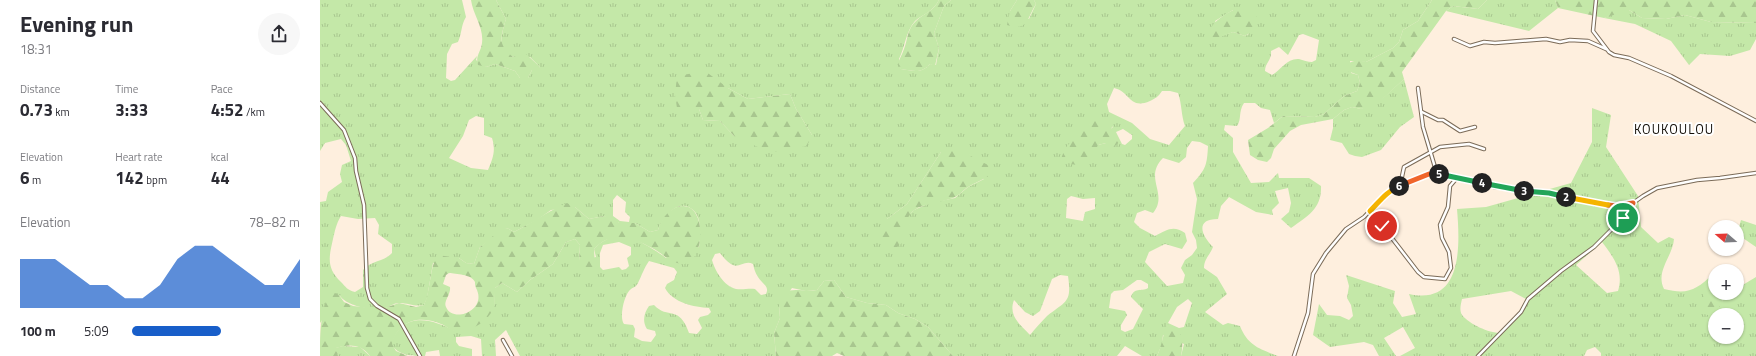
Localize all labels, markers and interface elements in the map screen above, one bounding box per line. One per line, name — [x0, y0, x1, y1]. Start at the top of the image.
text: Evening run — [20, 7, 133, 41]
button: share — [258, 13, 300, 55]
text: 18:31 — [20, 39, 52, 59]
text: Distance — [20, 81, 60, 97]
text: Time — [115, 81, 138, 97]
text: Pace — [211, 81, 233, 97]
text: 0.73 — [20, 97, 53, 123]
text: 3:33 — [115, 97, 148, 123]
text: 4:52 — [211, 97, 244, 123]
text: km — [53, 104, 70, 120]
text: /km — [244, 104, 265, 120]
district label: KOUKOULOU — [1634, 119, 1714, 139]
text: Elevation — [20, 149, 63, 165]
text: Heart rate — [115, 149, 163, 165]
text: kcal — [211, 149, 229, 165]
pin: 5 — [1429, 164, 1449, 184]
text: 6 — [20, 165, 30, 191]
text: 142 — [115, 165, 144, 191]
text: 44 — [211, 165, 230, 191]
text: 5 — [1436, 166, 1442, 182]
text: m — [30, 172, 41, 188]
text: bpm — [144, 172, 167, 188]
pin: 4 — [1472, 173, 1492, 193]
text: 4 — [1479, 175, 1485, 191]
pin: 6 — [1389, 176, 1409, 196]
text: 6 — [1396, 178, 1402, 194]
pin: 3 — [1514, 181, 1534, 201]
text: 3 — [1521, 183, 1527, 199]
pin: 2 — [1556, 187, 1576, 207]
text: 2 — [1563, 189, 1569, 205]
pin — [1606, 201, 1640, 235]
icon: arrive — [1612, 207, 1634, 229]
pin — [1365, 209, 1399, 243]
text: Elevation — [20, 212, 71, 232]
text: 78–82 m — [249, 212, 300, 232]
icon: check — [1371, 215, 1393, 237]
north arrow — [1708, 220, 1744, 256]
map controls — [1708, 220, 1744, 344]
button: + — [1708, 264, 1744, 300]
button: − — [1708, 308, 1744, 344]
text: 100 m — [20, 321, 56, 341]
text: 5:09 — [84, 321, 109, 341]

